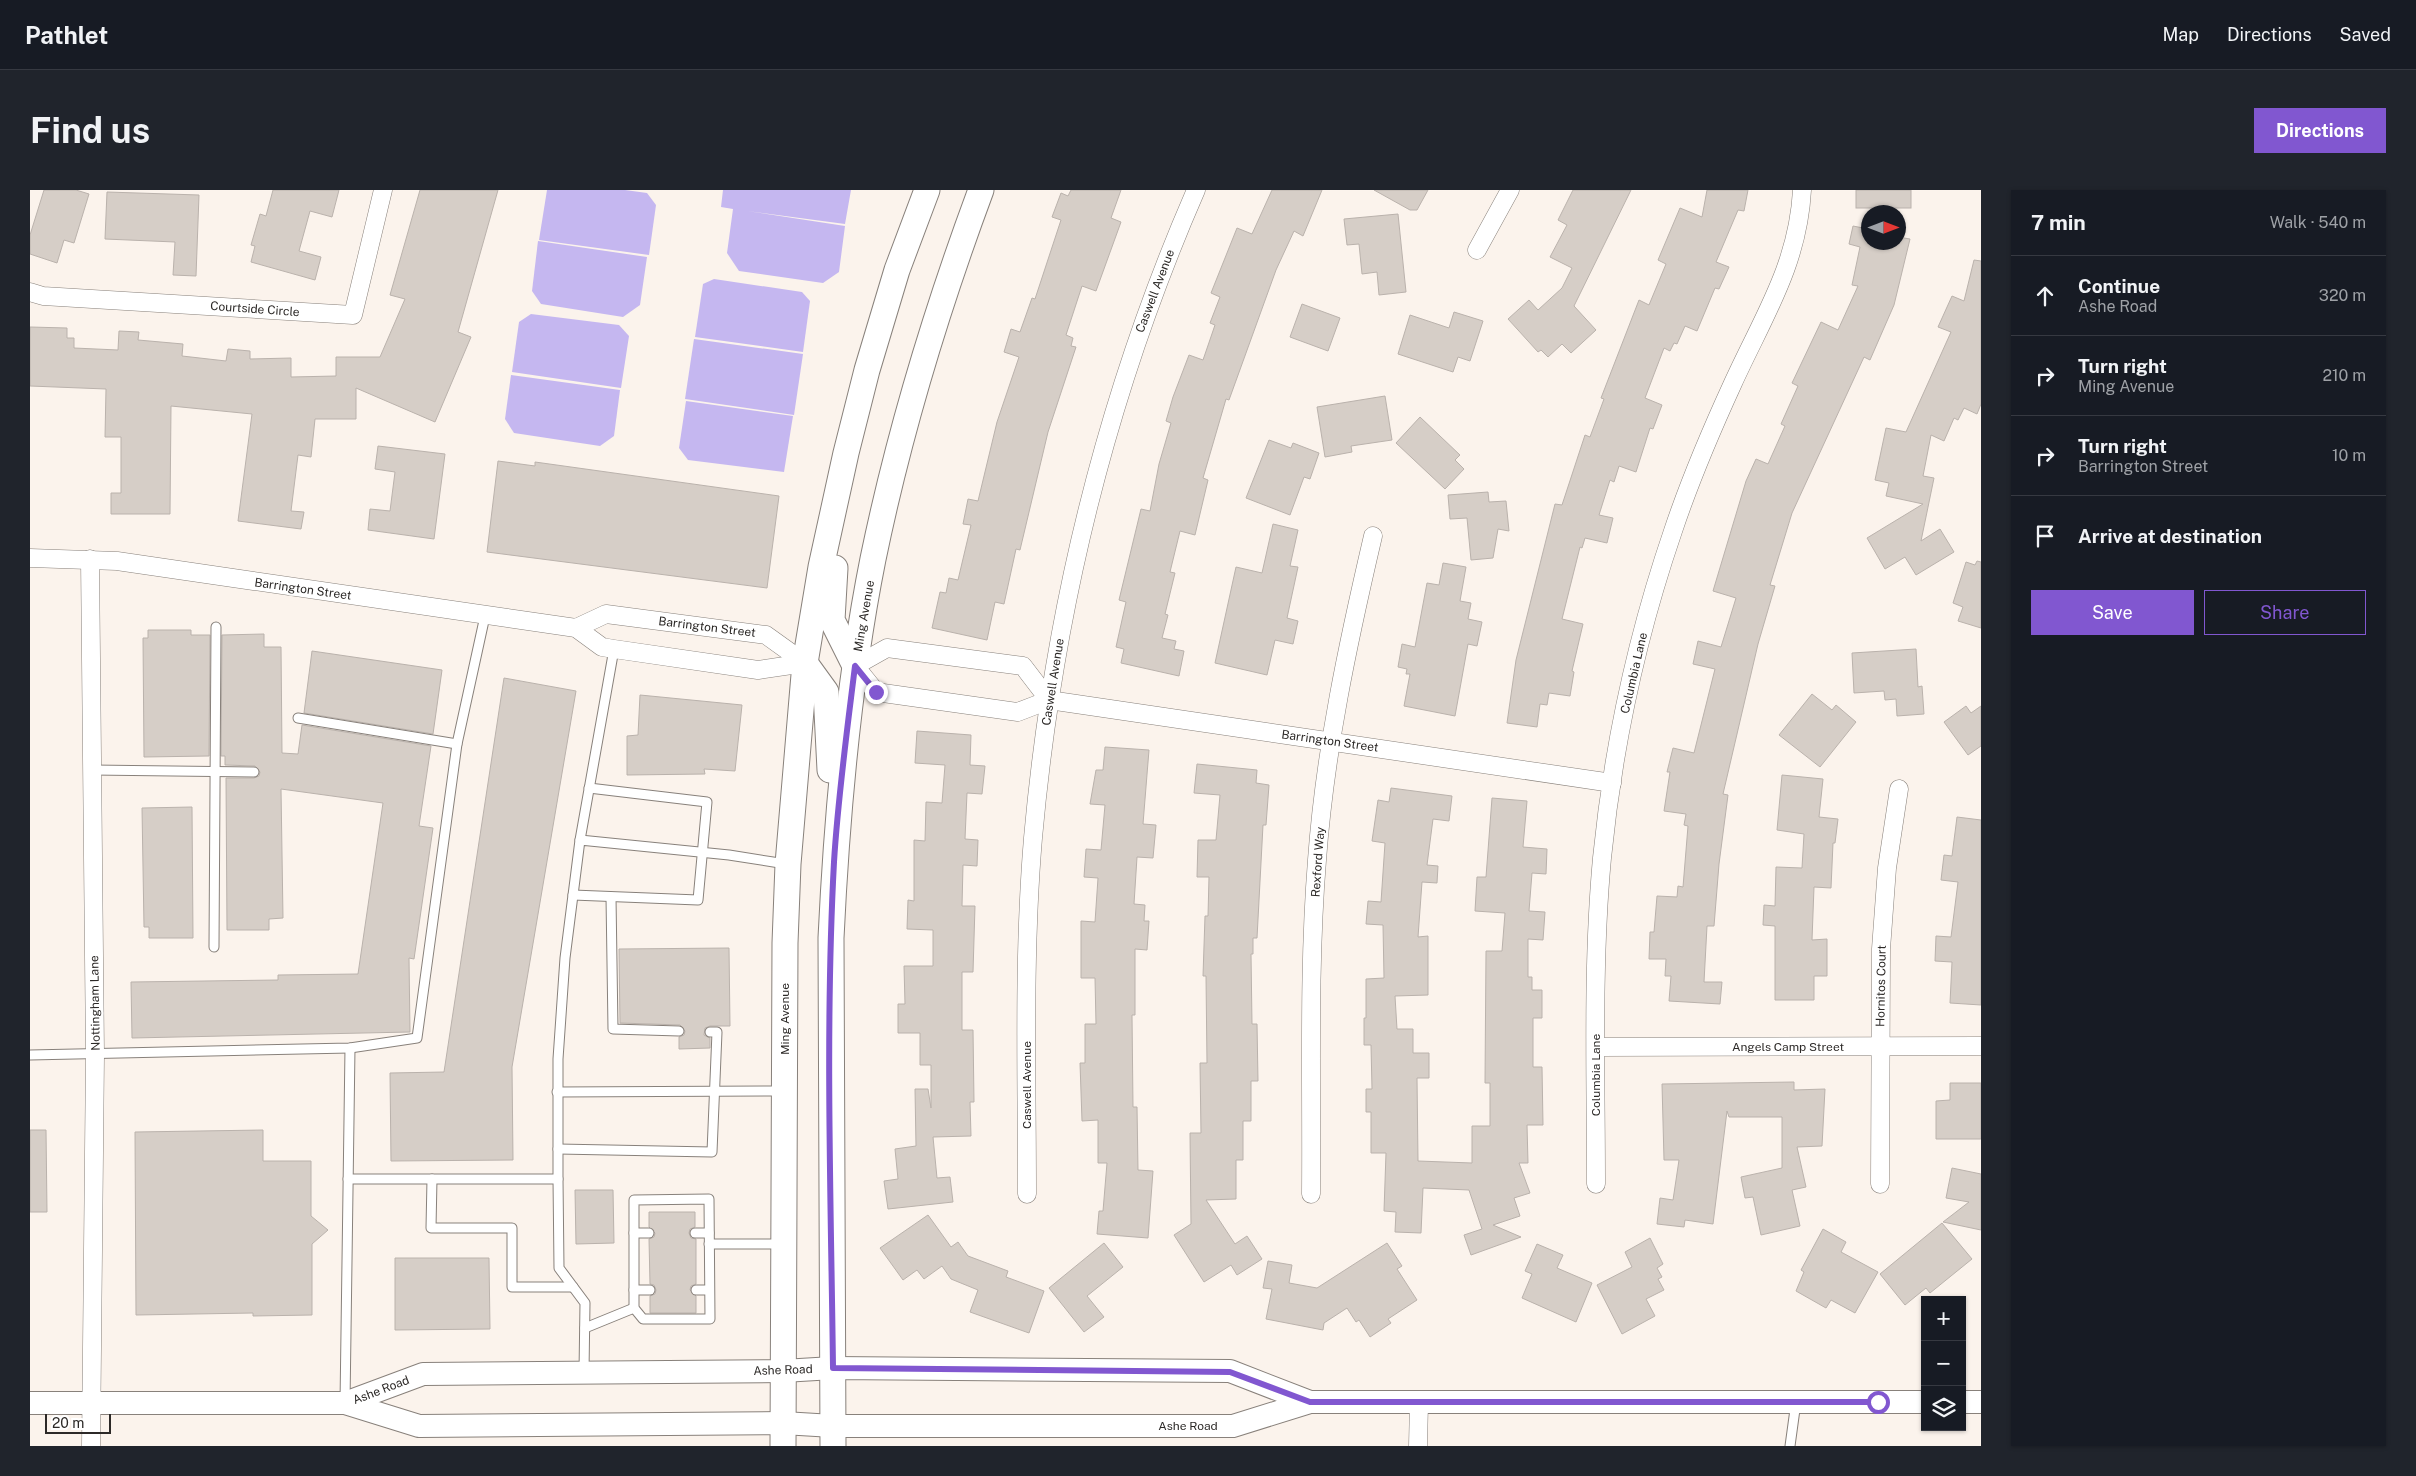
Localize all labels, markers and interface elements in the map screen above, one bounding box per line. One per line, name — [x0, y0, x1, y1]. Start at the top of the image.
text: Pathlet — [25, 21, 108, 49]
text: Map — [2162, 24, 2199, 45]
text: Directions — [2227, 24, 2312, 45]
text: Saved — [2340, 24, 2391, 45]
button: Directions — [2254, 108, 2386, 153]
text: Find us — [30, 110, 150, 151]
north arrow — [1861, 205, 1906, 250]
text: 7 min — [2031, 210, 2086, 235]
text: Walk · 540 m — [2270, 213, 2366, 232]
street label: Caswell Avenue — [1133, 247, 1177, 335]
text: Continue — [2078, 275, 2160, 297]
icon: ahead — [2031, 282, 2059, 310]
text: 320 m — [2319, 286, 2366, 305]
text: Ashe Road — [2078, 297, 2157, 316]
street label: Courtside Circle — [210, 299, 300, 319]
text: Turn right — [2078, 355, 2167, 377]
icon: right — [2031, 362, 2059, 390]
text: 210 m — [2322, 366, 2366, 385]
text: Ming Avenue — [2078, 377, 2174, 396]
text: Turn right — [2078, 435, 2167, 457]
icon: right — [2031, 442, 2059, 470]
text: 10 m — [2332, 446, 2366, 465]
text: Barrington Street — [2078, 457, 2208, 476]
icon: arrive — [2031, 522, 2059, 550]
text: Arrive at destination — [2078, 525, 2262, 547]
street label: Barrington Street — [254, 575, 353, 603]
street label: Ming Avenue — [851, 579, 877, 653]
button: Save — [2031, 590, 2194, 635]
button: Share — [2204, 590, 2366, 635]
street label: Barrington Street — [658, 614, 757, 640]
street label: Columbia Lane — [1618, 631, 1650, 715]
street label: Caswell Avenue — [1039, 637, 1067, 727]
route end — [865, 681, 888, 704]
street label: Barrington Street — [1281, 727, 1380, 755]
street label: Rexford Way — [1309, 826, 1327, 898]
street label: Hornitos Court — [1873, 945, 1889, 1027]
street label: Nottingham Lane — [87, 955, 103, 1051]
street label: Ming Avenue — [778, 983, 792, 1055]
street label: Columbia Lane — [1589, 1033, 1603, 1116]
street label: Angels Camp Street — [1732, 1040, 1844, 1054]
street label: Caswell Avenue — [1020, 1041, 1034, 1129]
map controls — [1921, 1296, 1966, 1431]
button: + — [1921, 1296, 1966, 1341]
button: − — [1921, 1341, 1966, 1386]
street label: Ashe Road — [753, 1362, 813, 1378]
street label: Ashe Road — [351, 1373, 411, 1407]
button: layers — [1921, 1386, 1966, 1431]
route start — [1867, 1391, 1890, 1414]
scale bar — [45, 1411, 111, 1434]
text: 20 m — [52, 1415, 84, 1431]
street label: Ashe Road — [1158, 1419, 1218, 1433]

